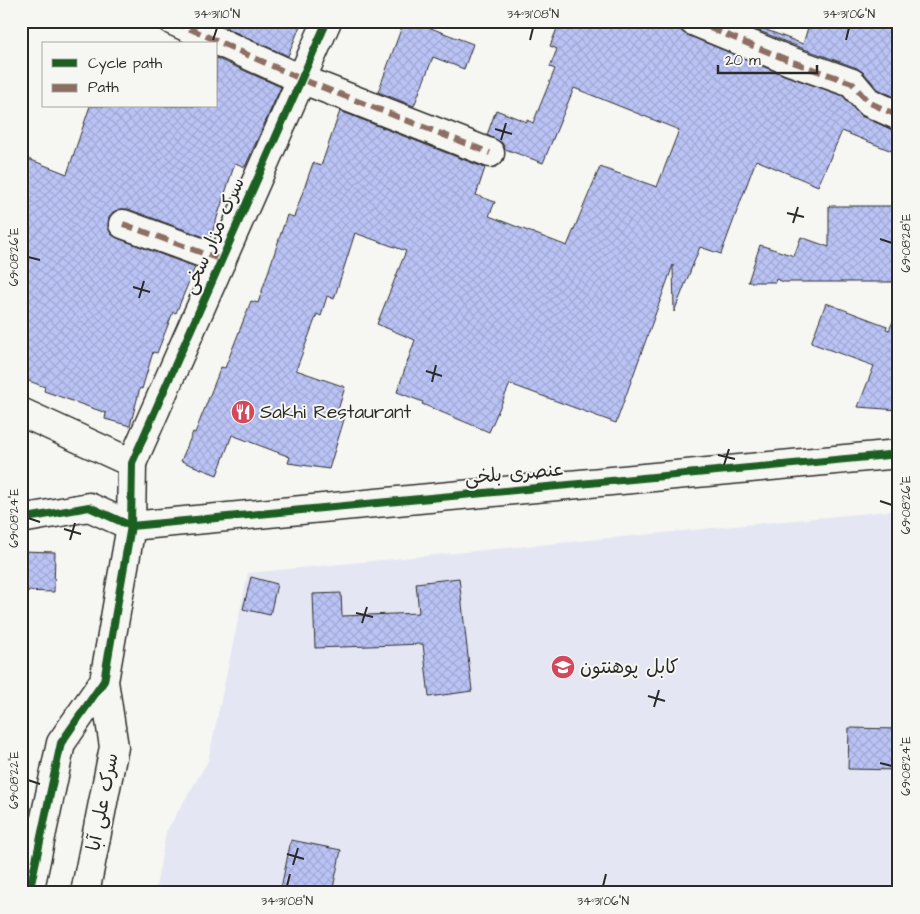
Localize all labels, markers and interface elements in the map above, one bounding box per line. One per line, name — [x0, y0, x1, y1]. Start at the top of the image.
text: 34°31'10"N — [194, 6, 240, 23]
text: 34°31'08"N — [507, 6, 560, 23]
text: 34°31'06"N — [823, 6, 875, 23]
legend — [42, 42, 218, 108]
scale bar — [718, 42, 816, 74]
text: 20 m — [725, 50, 761, 71]
text: Cycle path — [88, 53, 163, 75]
text: Path — [88, 77, 119, 98]
street label: سرک مزار سخی — [176, 173, 252, 299]
text: 69°08'28"E — [898, 214, 915, 272]
text: 69°08'26"E — [6, 228, 23, 286]
restaurant icon: Sakhi Restaurant — [230, 399, 256, 425]
place label: Sakhi Restaurant — [260, 399, 411, 426]
street label: عنصری بلخی — [463, 456, 565, 492]
text: 69°08'26"E — [898, 476, 915, 534]
text: 69°08'24"E — [6, 488, 23, 548]
school or university icon: کابل پوهنتون — [550, 654, 576, 680]
place label: کابل پوهنتون — [580, 654, 679, 681]
text: 69°08'24"E — [898, 736, 915, 796]
text: 69°08'22"E — [6, 751, 23, 809]
street label: سرک علی آبا — [80, 751, 126, 853]
text: 34°31'08"N — [261, 893, 314, 910]
text: 34°31'06"N — [577, 893, 629, 910]

